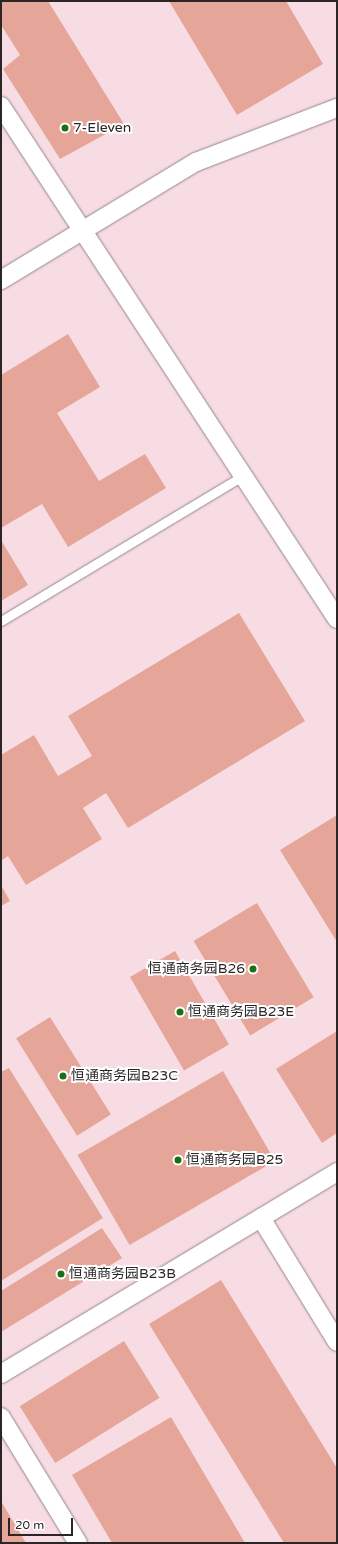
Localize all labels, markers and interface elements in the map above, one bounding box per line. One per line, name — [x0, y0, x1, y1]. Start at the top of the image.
place label: 7-Eleven — [73, 120, 131, 136]
marker: 7-Eleven — [60, 123, 70, 133]
place label: 恒通商务园B26 — [148, 961, 245, 977]
marker: 恒通商务园B26 — [248, 964, 258, 974]
place label: 恒通商务园B23E — [188, 1004, 294, 1020]
marker: 恒通商务园B23E — [175, 1007, 185, 1017]
place label: 恒通商务园B23C — [71, 1068, 178, 1084]
marker: 恒通商务园B23C — [58, 1071, 68, 1081]
place label: 恒通商务园B25 — [186, 1152, 283, 1168]
marker: 恒通商务园B25 — [173, 1155, 183, 1165]
place label: 恒通商务园B23B — [69, 1266, 176, 1282]
marker: 恒通商务园B23B — [56, 1269, 66, 1279]
scale bar — [10, 1510, 75, 1536]
text: 20 m — [15, 1518, 44, 1532]

